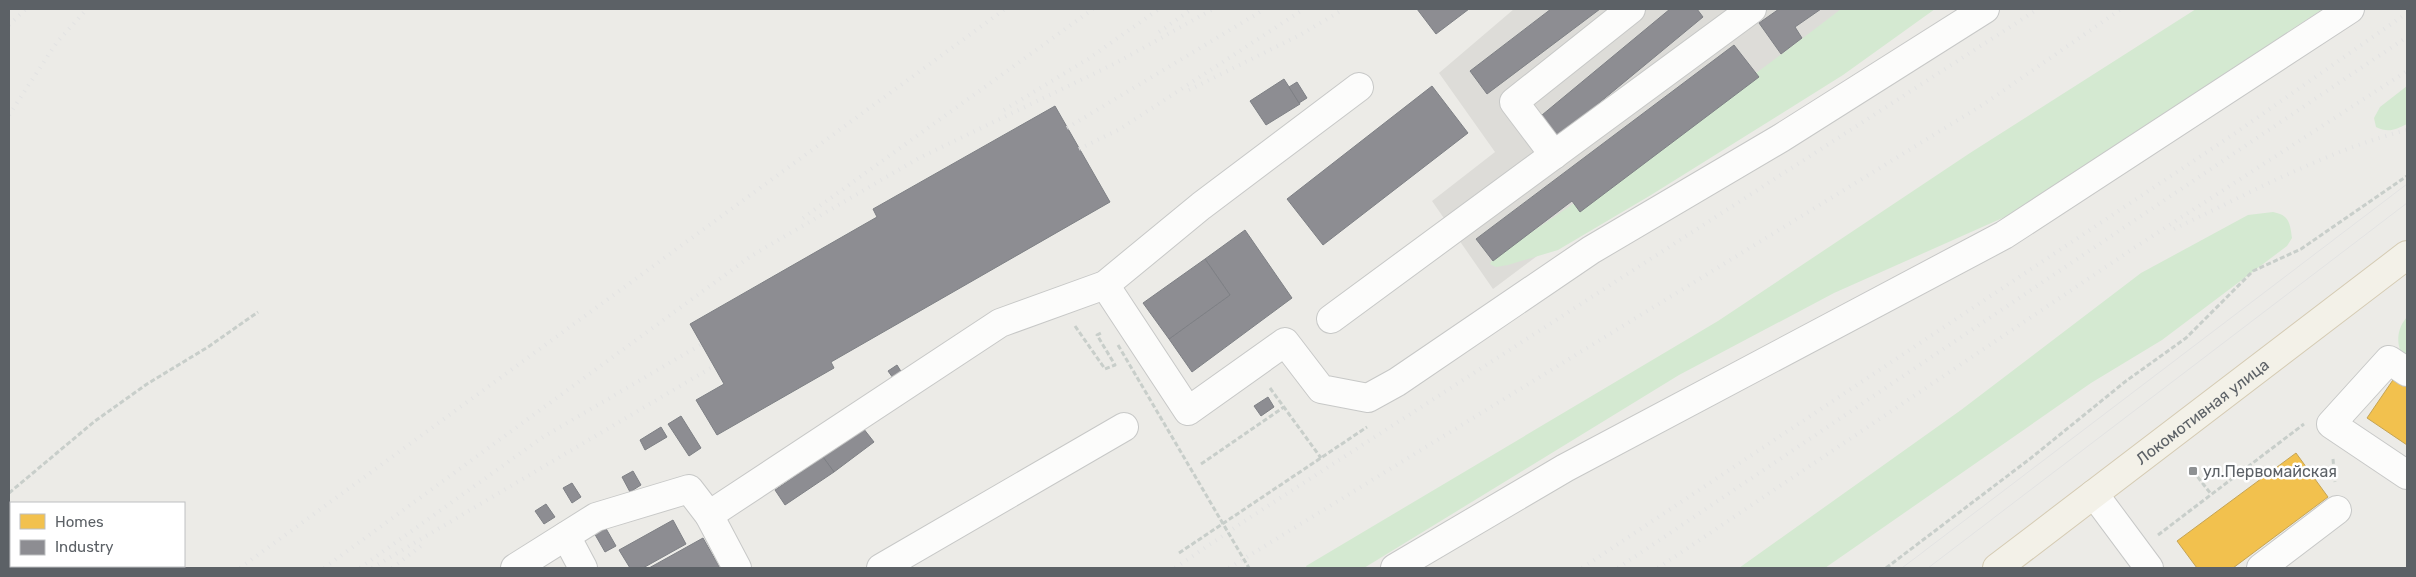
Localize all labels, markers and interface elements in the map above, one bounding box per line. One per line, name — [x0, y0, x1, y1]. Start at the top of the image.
street label: Локомотивная улица — [2132, 355, 2273, 469]
place label: ул.Первомайская — [2203, 462, 2337, 481]
marker: ул.Первомайская — [2187, 465, 2199, 477]
legend — [10, 502, 185, 567]
text: Homes — [55, 513, 104, 531]
text: Industry — [55, 538, 114, 556]

